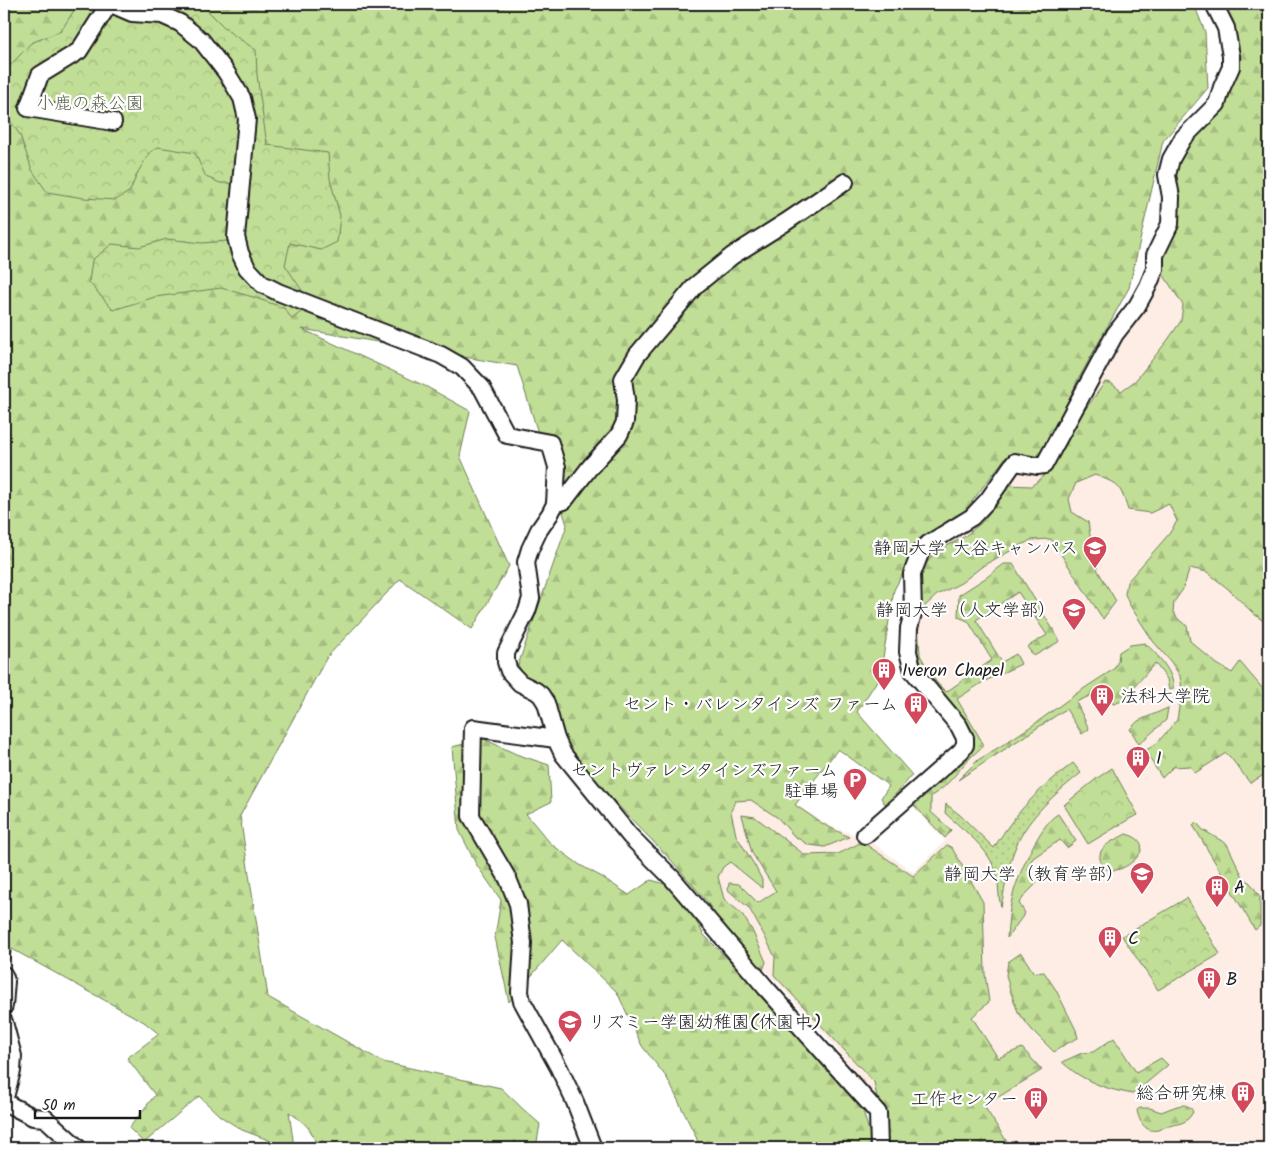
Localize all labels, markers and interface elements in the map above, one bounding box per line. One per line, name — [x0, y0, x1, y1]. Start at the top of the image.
park label: 小鹿の森公園 — [36, 90, 144, 119]
place label: 静岡大学 大谷キャンパス — [874, 535, 1078, 564]
school or university icon: 静岡大学 大谷キャンパス — [1082, 535, 1108, 569]
place label: 静岡大学（人文学部） — [876, 597, 1056, 626]
school or university icon: 静岡大学（人文学部） — [1061, 597, 1087, 631]
building icon: Iveron Chapel — [871, 657, 897, 691]
place label: Iveron Chapel — [902, 657, 1005, 686]
building icon: 法科大学院 — [1089, 683, 1115, 717]
place label: 法科大学院 — [1120, 683, 1210, 712]
place label: セント・バレンタインズ ファーム — [623, 691, 898, 720]
building icon: セント・バレンタインズ ファーム — [903, 691, 929, 725]
building icon: I — [1125, 745, 1151, 779]
place label: I — [1156, 745, 1162, 774]
place label: セントヴァレンタインズファーム 駐車場 — [570, 757, 838, 807]
parking icon: セントヴァレンタインズファーム 駐車場 — [842, 767, 868, 801]
place label: 静岡大学（教育学部） — [944, 861, 1124, 890]
school or university icon: 静岡大学（教育学部） — [1129, 861, 1155, 895]
building icon: A — [1204, 874, 1230, 908]
place label: A — [1234, 874, 1245, 903]
building icon: C — [1097, 925, 1123, 959]
place label: C — [1128, 925, 1139, 954]
building icon: B — [1196, 966, 1222, 1000]
place label: B — [1226, 966, 1237, 995]
school or university icon: リズミー学園幼稚園(休園中) — [557, 1009, 583, 1043]
place label: リズミー学園幼稚園(休園中) — [588, 1009, 821, 1038]
place label: 総合研究棟 — [1136, 1080, 1226, 1109]
building icon: 総合研究棟 — [1230, 1080, 1256, 1114]
place label: 工作センター — [911, 1086, 1018, 1115]
building icon: 工作センター — [1023, 1086, 1049, 1120]
scale bar — [35, 1087, 140, 1119]
text: 50 m — [42, 1094, 76, 1118]

